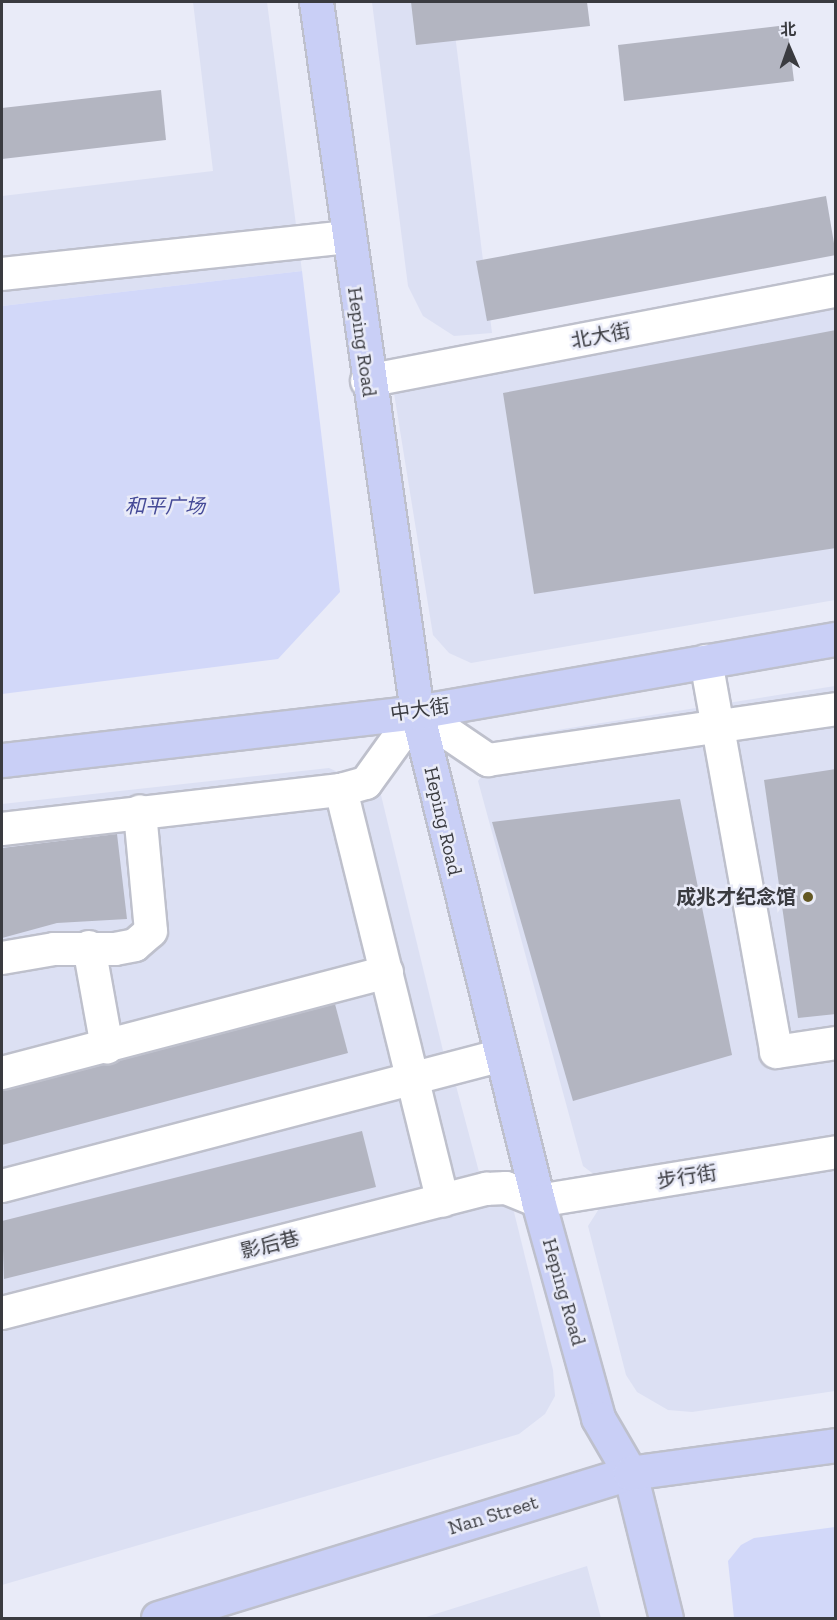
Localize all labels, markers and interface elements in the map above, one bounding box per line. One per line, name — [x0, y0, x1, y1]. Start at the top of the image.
north arrow — [759, 18, 819, 78]
text: 北 — [780, 20, 797, 39]
street label: Heping Road — [342, 286, 382, 398]
street label: 北大街 — [569, 318, 633, 354]
park label: 和平广场 — [125, 494, 205, 518]
street label: 中大街 — [389, 694, 451, 726]
street label: Heping Road — [419, 764, 467, 878]
place label: 成兆才纪念馆 — [676, 885, 796, 909]
marker: 成兆才纪念馆 — [801, 890, 815, 904]
street label: 步行街 — [655, 1160, 719, 1194]
street label: 影后巷 — [238, 1226, 302, 1264]
street label: Heping Road — [537, 1236, 591, 1348]
street label: Nan Street — [445, 1490, 541, 1540]

